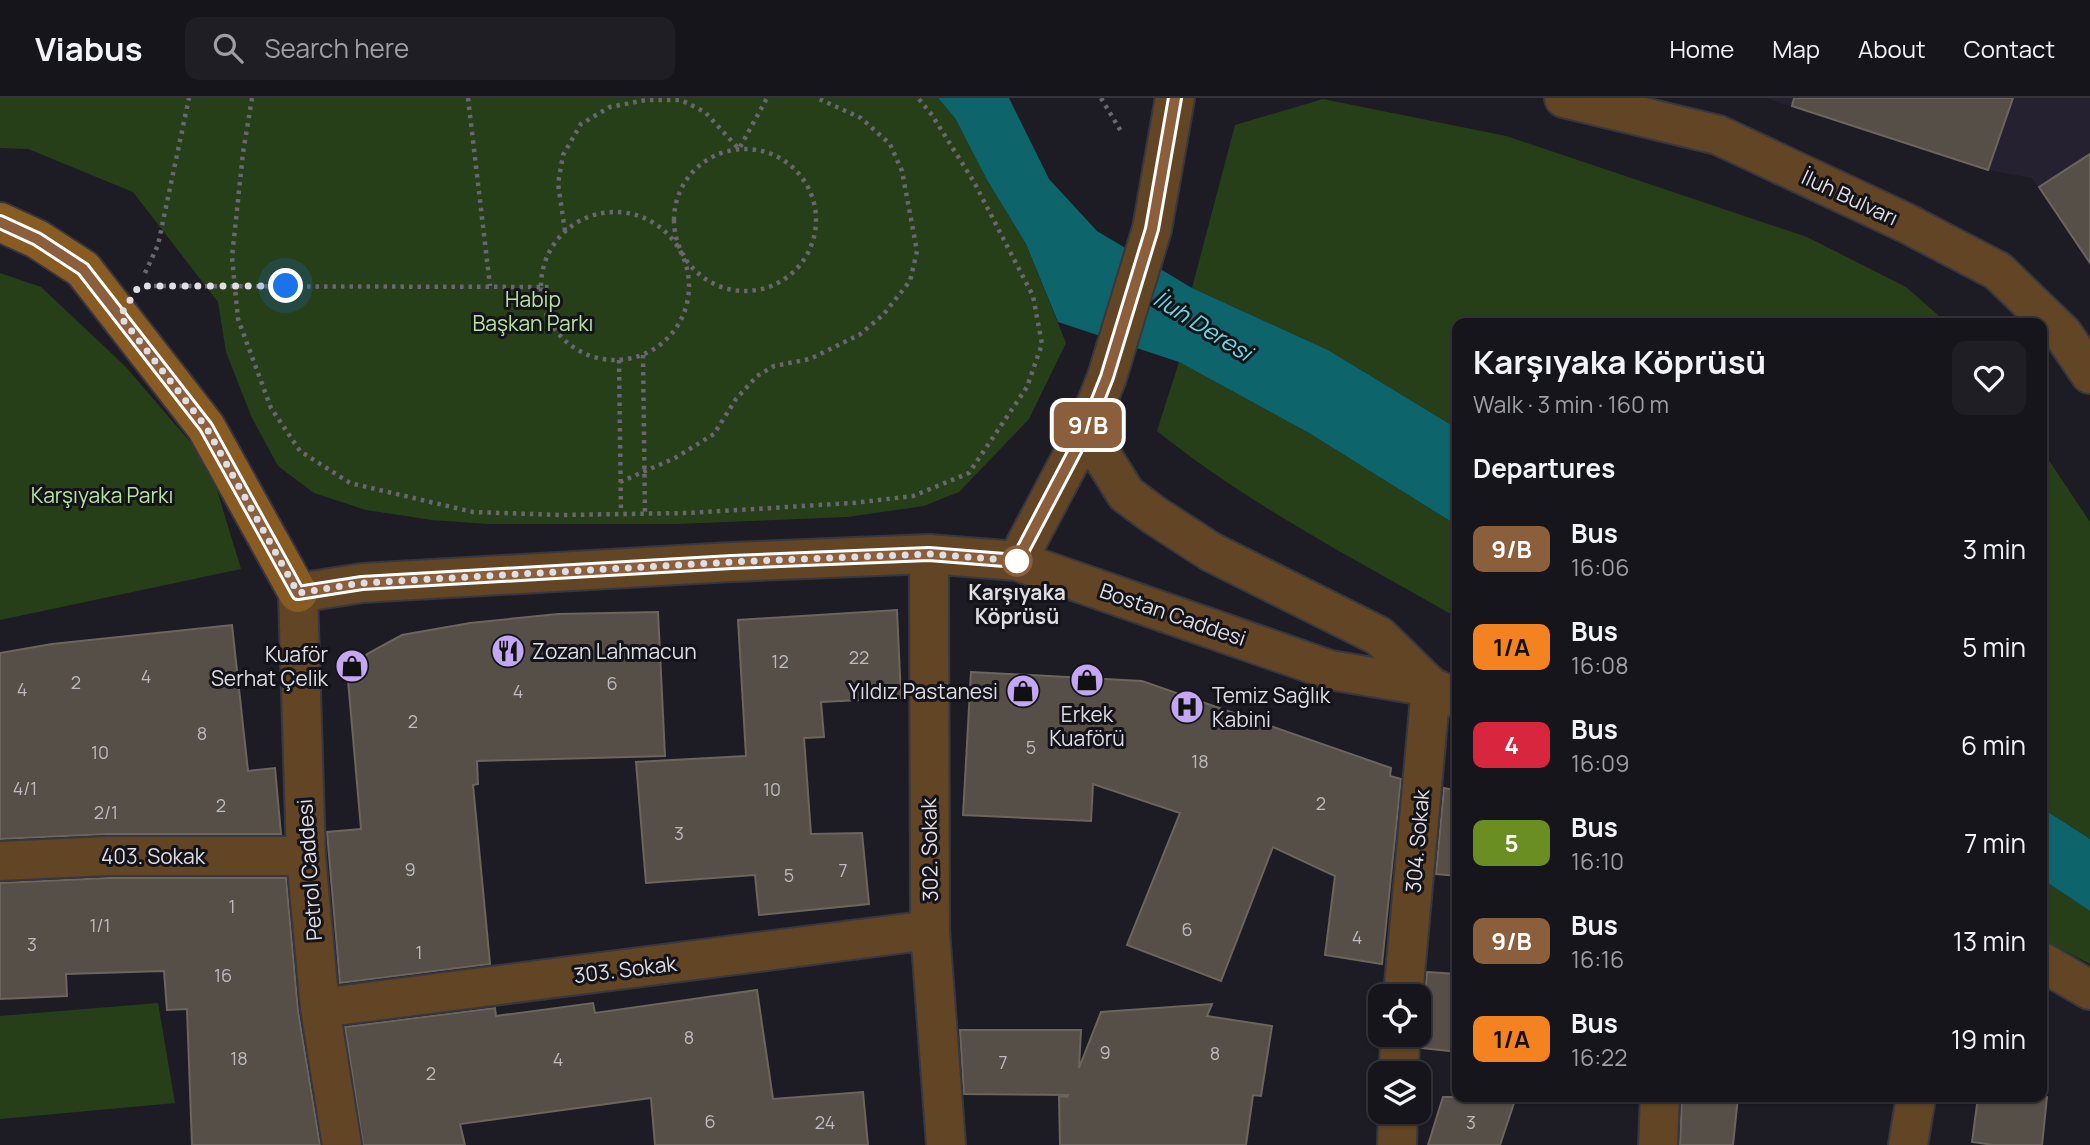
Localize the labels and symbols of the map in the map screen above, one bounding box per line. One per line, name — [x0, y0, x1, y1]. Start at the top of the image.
street label: İluh Bulvarı — [1797, 162, 1903, 232]
your location — [268, 268, 303, 303]
water label: İluh Deresi — [1148, 282, 1261, 369]
park label: Habip Başkan Parkı — [472, 285, 594, 337]
line badge: 9/B — [1048, 402, 1128, 448]
park label: Karşıyaka Parkı — [31, 481, 173, 509]
marker: Karşıyaka Köprüsü — [1002, 546, 1032, 576]
street label: Bostan Caddesi — [1096, 576, 1250, 652]
place label: Karşıyaka Köprüsü — [968, 578, 1066, 630]
restaurant icon: Zozan Lahmacun — [489, 632, 527, 670]
place label: Zozan Lahmacun — [532, 637, 697, 665]
place label: Kuaför Serhat Çelik — [211, 640, 329, 692]
house number: 22 — [849, 645, 869, 669]
shop icon: Kuaför Serhat Çelik — [333, 647, 371, 685]
house number: 12 — [771, 649, 789, 673]
shop icon: Erkek Kuaförü — [1068, 661, 1106, 699]
house number: 4 — [141, 664, 151, 688]
house number: 2 — [71, 670, 81, 694]
house number: 6 — [606, 671, 618, 695]
shop icon: Yıldız Pastanesi — [1004, 672, 1042, 710]
house number: 4 — [17, 677, 27, 701]
place label: Yıldız Pastanesi — [848, 677, 998, 705]
house number: 4 — [513, 679, 523, 703]
place label: Temiz Sağlık Kabini — [1212, 681, 1331, 733]
hospital icon: Temiz Sağlık Kabini — [1168, 688, 1206, 726]
place label: Erkek Kuaförü — [1049, 700, 1125, 752]
house number: 2 — [408, 709, 418, 733]
house number: 8 — [197, 721, 207, 745]
house number: 5 — [1026, 735, 1036, 759]
house number: 10 — [91, 740, 109, 764]
house number: 18 — [1191, 749, 1209, 773]
house number: 4/1 — [13, 776, 37, 800]
house number: 10 — [763, 777, 781, 801]
street label: 304. Sokak — [1399, 788, 1436, 894]
house number: 2 — [1316, 791, 1326, 815]
house number: 2 — [216, 793, 226, 817]
street label: 302. Sokak — [914, 797, 944, 902]
street label: Petrol Caddesi — [290, 798, 328, 942]
house number: 2/1 — [94, 800, 118, 824]
house number: 3 — [674, 821, 684, 845]
street label: 403. Sokak — [101, 842, 206, 870]
house number: 9 — [404, 857, 416, 881]
house number: 7 — [838, 858, 848, 882]
house number: 5 — [784, 863, 794, 887]
house number: 1 — [228, 894, 236, 918]
house number: 1/1 — [89, 913, 111, 937]
house number: 6 — [1181, 917, 1193, 941]
house number: 4 — [1352, 925, 1362, 949]
house number: 3 — [27, 932, 37, 956]
house number: 1 — [415, 940, 423, 964]
street label: 303. Sokak — [572, 949, 679, 989]
house number: 16 — [214, 963, 232, 987]
house number: 8 — [684, 1025, 694, 1049]
house number: 9 — [1099, 1040, 1111, 1064]
house number: 8 — [1210, 1041, 1220, 1065]
house number: 18 — [230, 1046, 248, 1070]
house number: 4 — [553, 1047, 563, 1071]
house number: 7 — [998, 1050, 1008, 1074]
house number: 2 — [426, 1061, 436, 1085]
house number: 6 — [704, 1109, 716, 1133]
house number: 24 — [815, 1110, 835, 1134]
house number: 3 — [1466, 1110, 1476, 1134]

